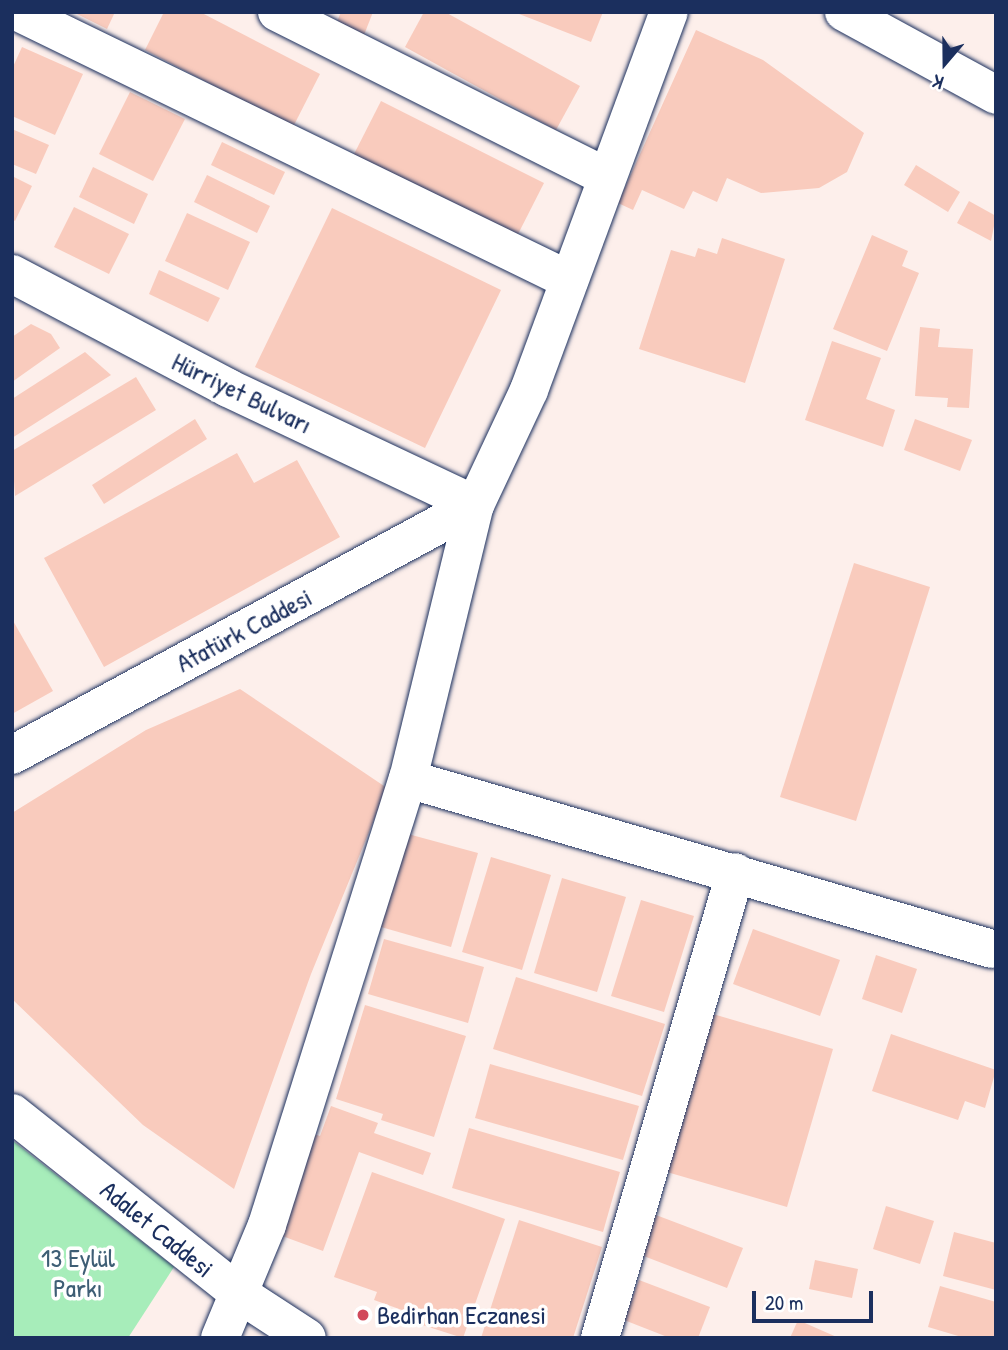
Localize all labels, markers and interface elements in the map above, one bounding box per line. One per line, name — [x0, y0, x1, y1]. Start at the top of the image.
north arrow — [910, 28, 980, 98]
text: K — [929, 69, 947, 97]
street label: Hürriyet Bulvarı — [167, 346, 317, 440]
street label: Atatürk Caddesi — [171, 581, 317, 679]
street label: Adalet Caddesi — [94, 1174, 220, 1284]
park label: 13 Eylül Parkı — [41, 1242, 115, 1304]
scale bar — [756, 1276, 877, 1320]
text: 20 m — [765, 1288, 803, 1317]
place label: Bedirhan Eczanesi — [377, 1299, 546, 1331]
marker: Bedirhan Eczanesi — [355, 1307, 371, 1323]

